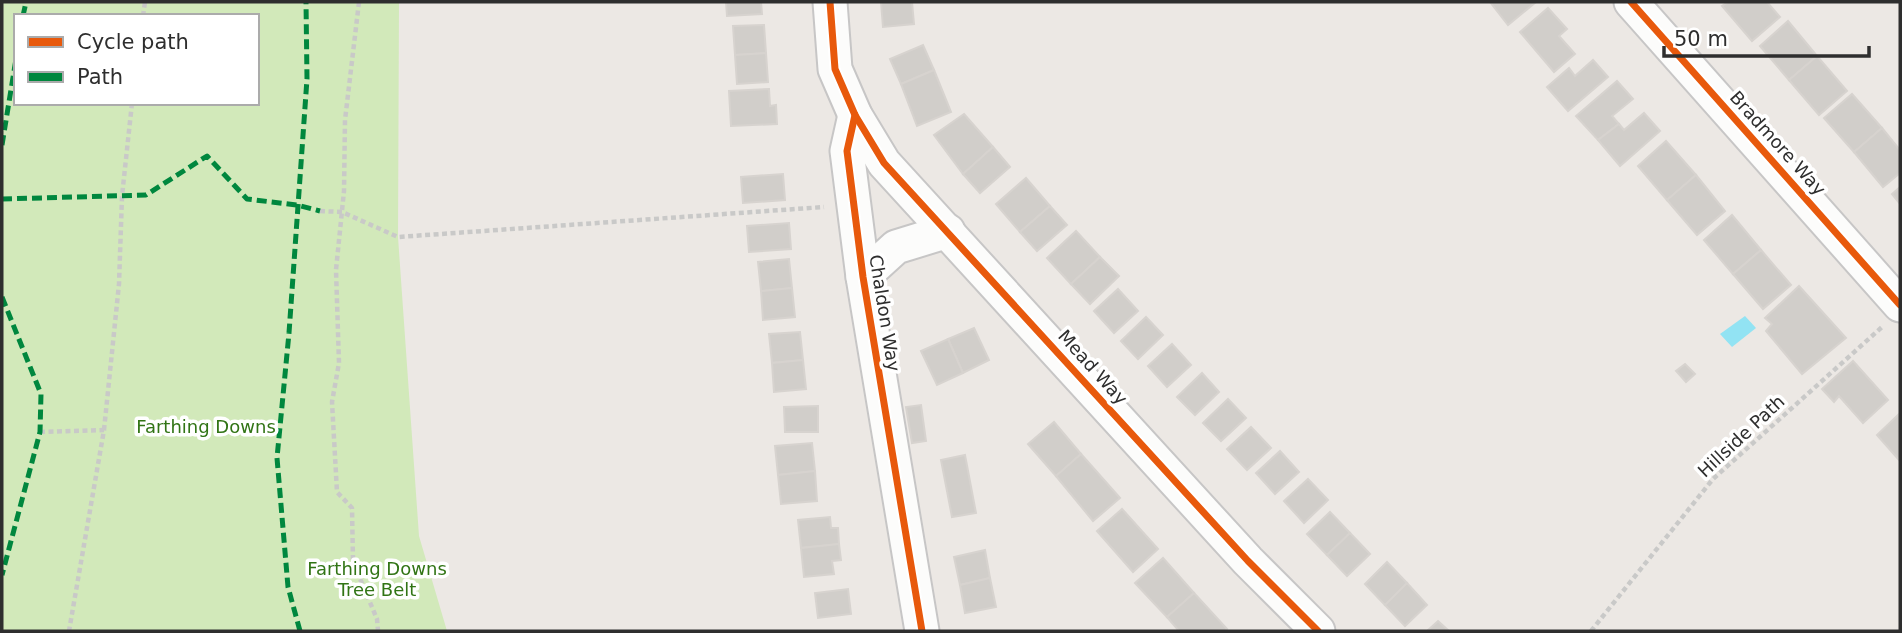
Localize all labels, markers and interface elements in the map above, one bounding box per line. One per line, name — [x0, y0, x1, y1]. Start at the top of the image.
legend — [14, 14, 259, 105]
scale bar — [1664, 14, 1869, 58]
text: 50 m — [1674, 27, 1728, 51]
text: Cycle path — [77, 30, 189, 54]
text: Path — [77, 65, 123, 89]
street label: Bradmore Way — [1726, 87, 1830, 200]
street label: Chaldon Way — [865, 253, 905, 373]
street label: Mead Way — [1054, 325, 1132, 409]
street label: Hillside Path — [1693, 391, 1789, 481]
park label: Farthing Downs — [136, 416, 276, 437]
park label: Farthing Downs Tree Belt — [307, 558, 447, 600]

